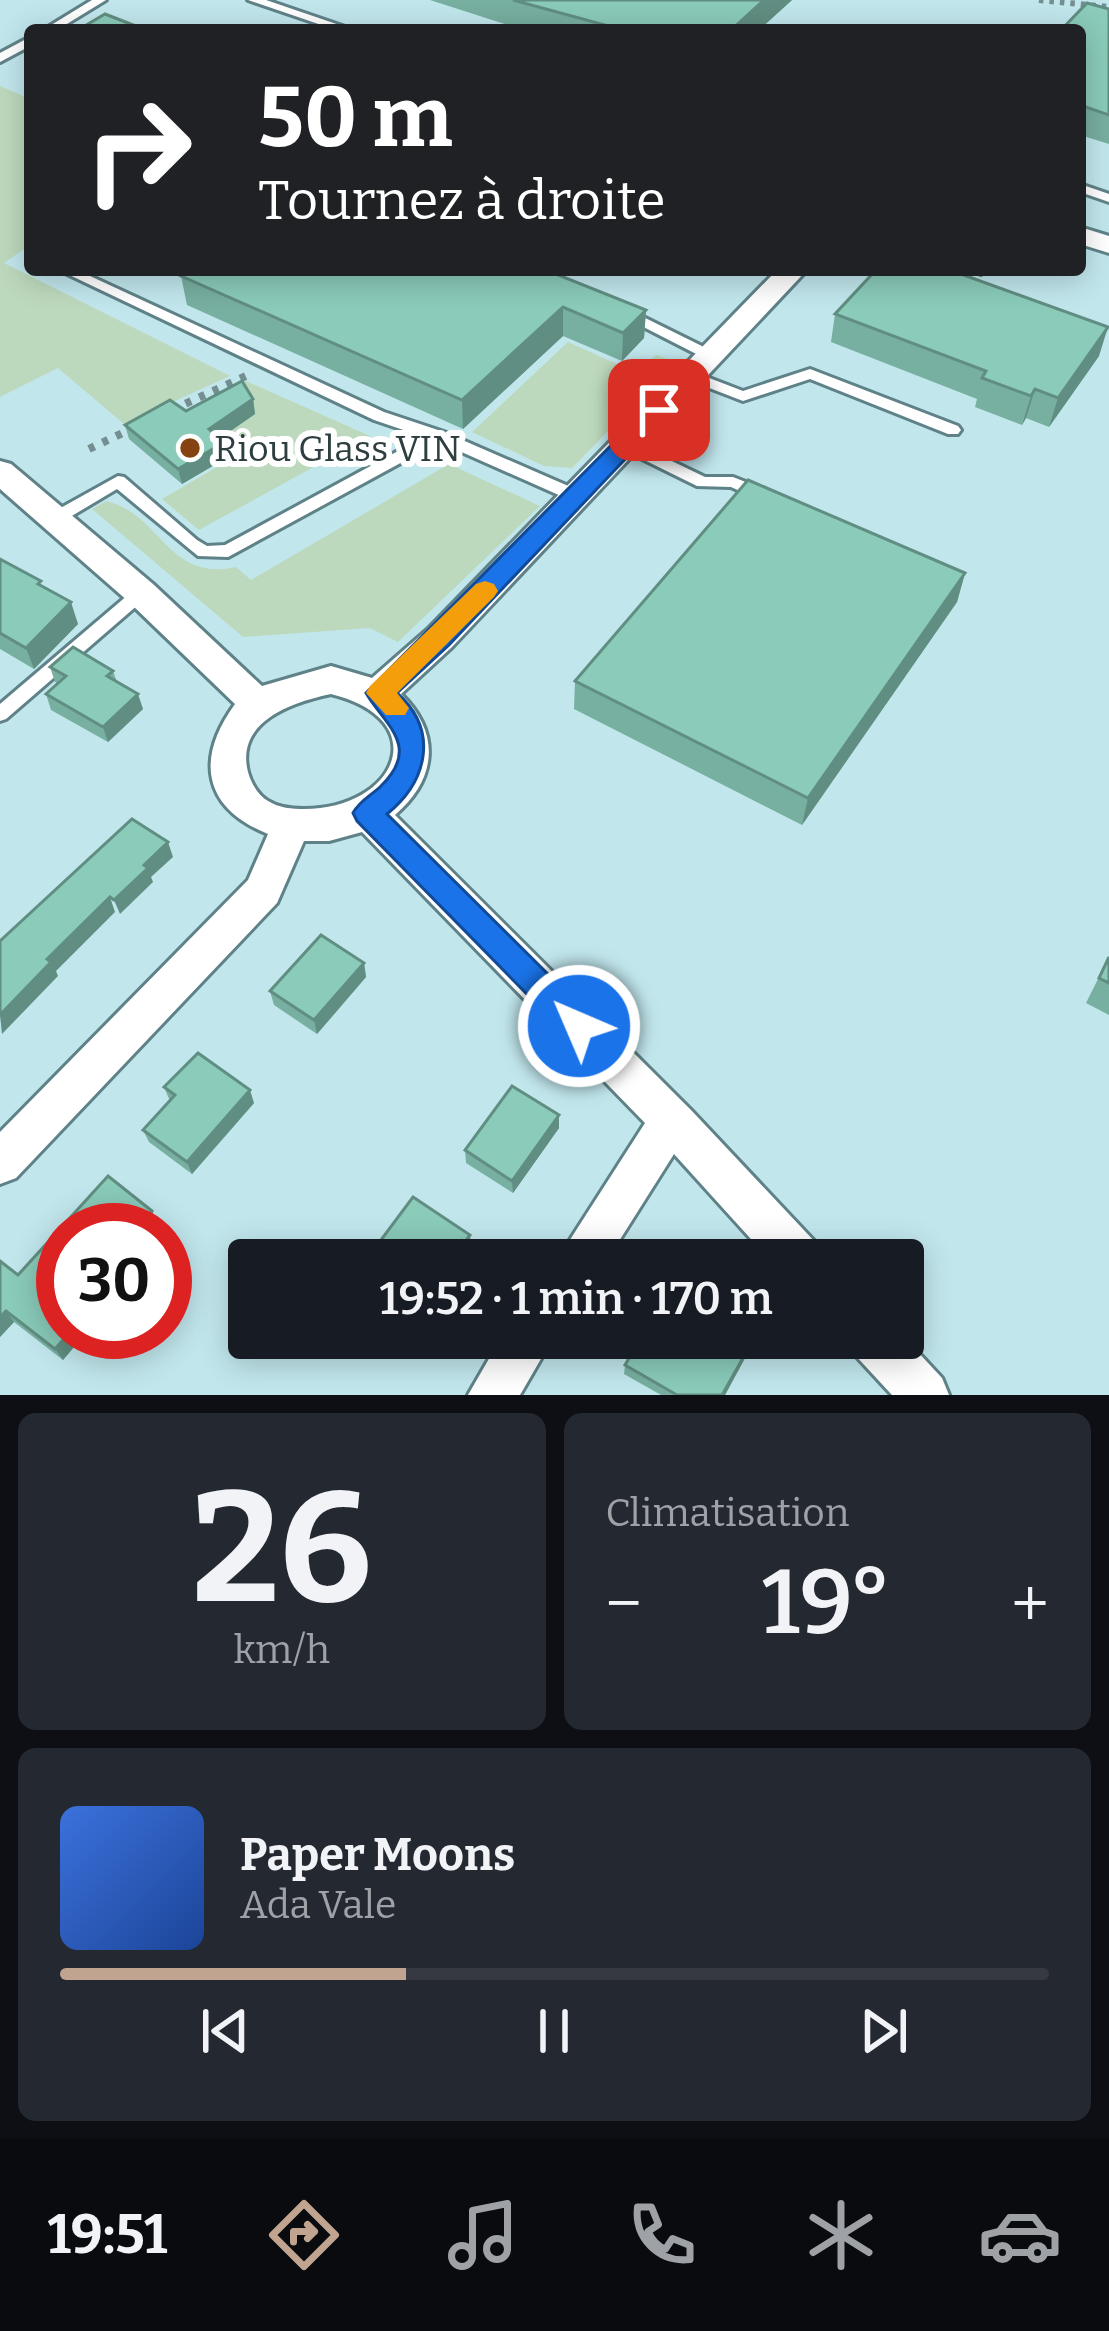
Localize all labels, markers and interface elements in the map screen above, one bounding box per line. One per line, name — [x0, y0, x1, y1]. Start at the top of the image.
text: 50 m — [258, 67, 453, 168]
icon: right — [60, 72, 216, 228]
text: Tournez à droite — [258, 169, 666, 233]
pin — [608, 359, 710, 461]
icon: arrive — [626, 377, 692, 443]
place label: Riou Glass VIN — [214, 427, 461, 471]
marker: Riou Glass VIN — [177, 435, 203, 461]
position arrow — [516, 963, 642, 1089]
speed limit sign: 30 — [36, 1203, 192, 1359]
text: 19:52 · 1 min · 170 m — [379, 1272, 773, 1326]
text: 26 — [192, 1455, 372, 1642]
text: Climatisation — [606, 1490, 849, 1536]
text: 19° — [762, 1549, 892, 1657]
text: − — [606, 1564, 642, 1643]
text: + — [1011, 1564, 1049, 1643]
text: km/h — [233, 1627, 330, 1673]
text: Paper Moons — [240, 1828, 515, 1882]
text: Ada Vale — [240, 1882, 396, 1928]
icon: previous — [192, 1998, 258, 2064]
icon: pause — [521, 1998, 587, 2064]
icon: next — [851, 1998, 917, 2064]
icon: directions — [262, 2193, 346, 2277]
icon: music — [441, 2193, 525, 2277]
icon: phone — [620, 2193, 704, 2277]
icon: climate — [799, 2193, 883, 2277]
icon: car — [978, 2193, 1062, 2277]
text: 19:51 — [47, 2203, 167, 2267]

